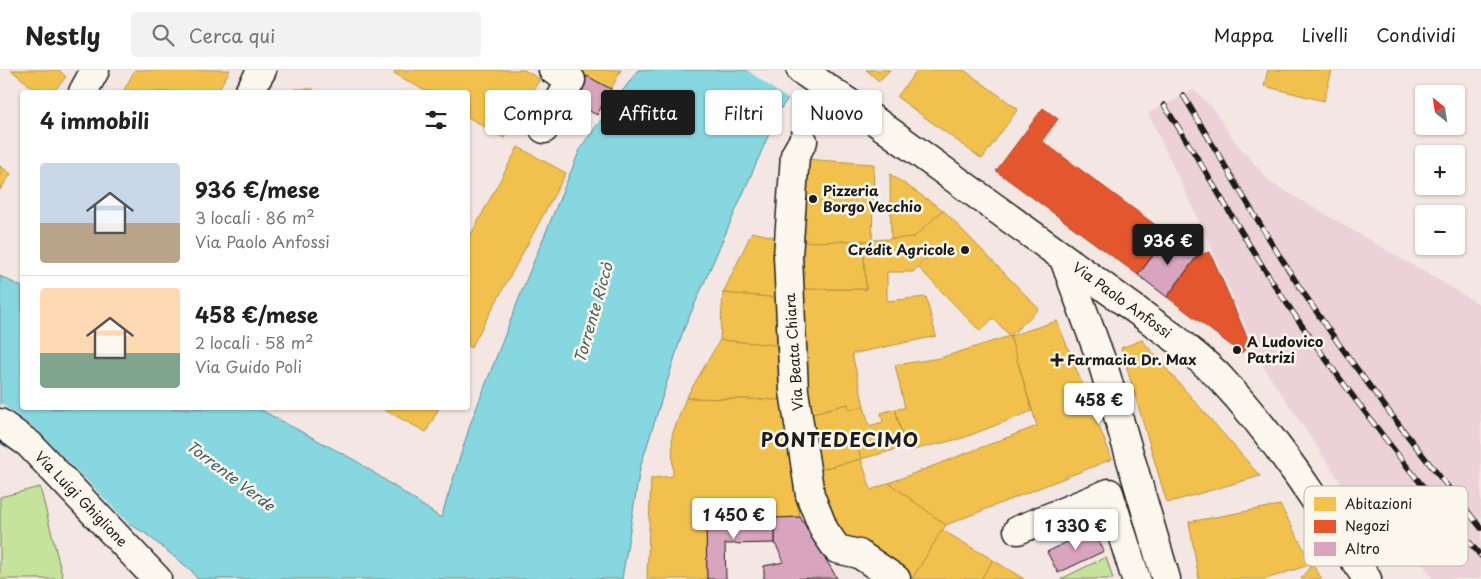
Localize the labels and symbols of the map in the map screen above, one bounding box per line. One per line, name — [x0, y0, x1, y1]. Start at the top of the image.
north arrow — [1415, 85, 1465, 135]
place label: Pizzeria Borgo Vecchio — [823, 180, 922, 217]
marker: Pizzeria Borgo Vecchio — [807, 193, 819, 205]
pin: 936 € — [1133, 224, 1203, 266]
place label: Crédit Agricole — [848, 239, 955, 260]
marker: Crédit Agricole — [959, 244, 971, 256]
street label: Via Paolo Anfossi — [1068, 256, 1176, 343]
water label: Torrente Riccò — [567, 259, 618, 365]
street label: Via Beata Chiara — [779, 292, 808, 412]
place label: A Ludovico Patrizi — [1247, 331, 1323, 368]
marker: A Ludovico Patrizi — [1231, 344, 1243, 356]
place label: Farmacia Dr. Max — [1067, 349, 1196, 370]
marker: Farmacia Dr. Max — [1051, 354, 1063, 366]
pin: 458 € — [1064, 382, 1134, 425]
district label: PONTEDECIMO — [761, 425, 919, 453]
water label: Torrente Verde — [182, 434, 281, 516]
street label: Via Luigi Ghiglione — [30, 446, 133, 551]
legend — [1304, 486, 1468, 566]
text: Abitazioni — [1345, 493, 1412, 514]
pin: 1 450 € — [688, 498, 780, 540]
pin: 1 330 € — [1030, 508, 1122, 551]
text: Negozi — [1345, 515, 1390, 536]
text: Altro — [1345, 538, 1380, 559]

